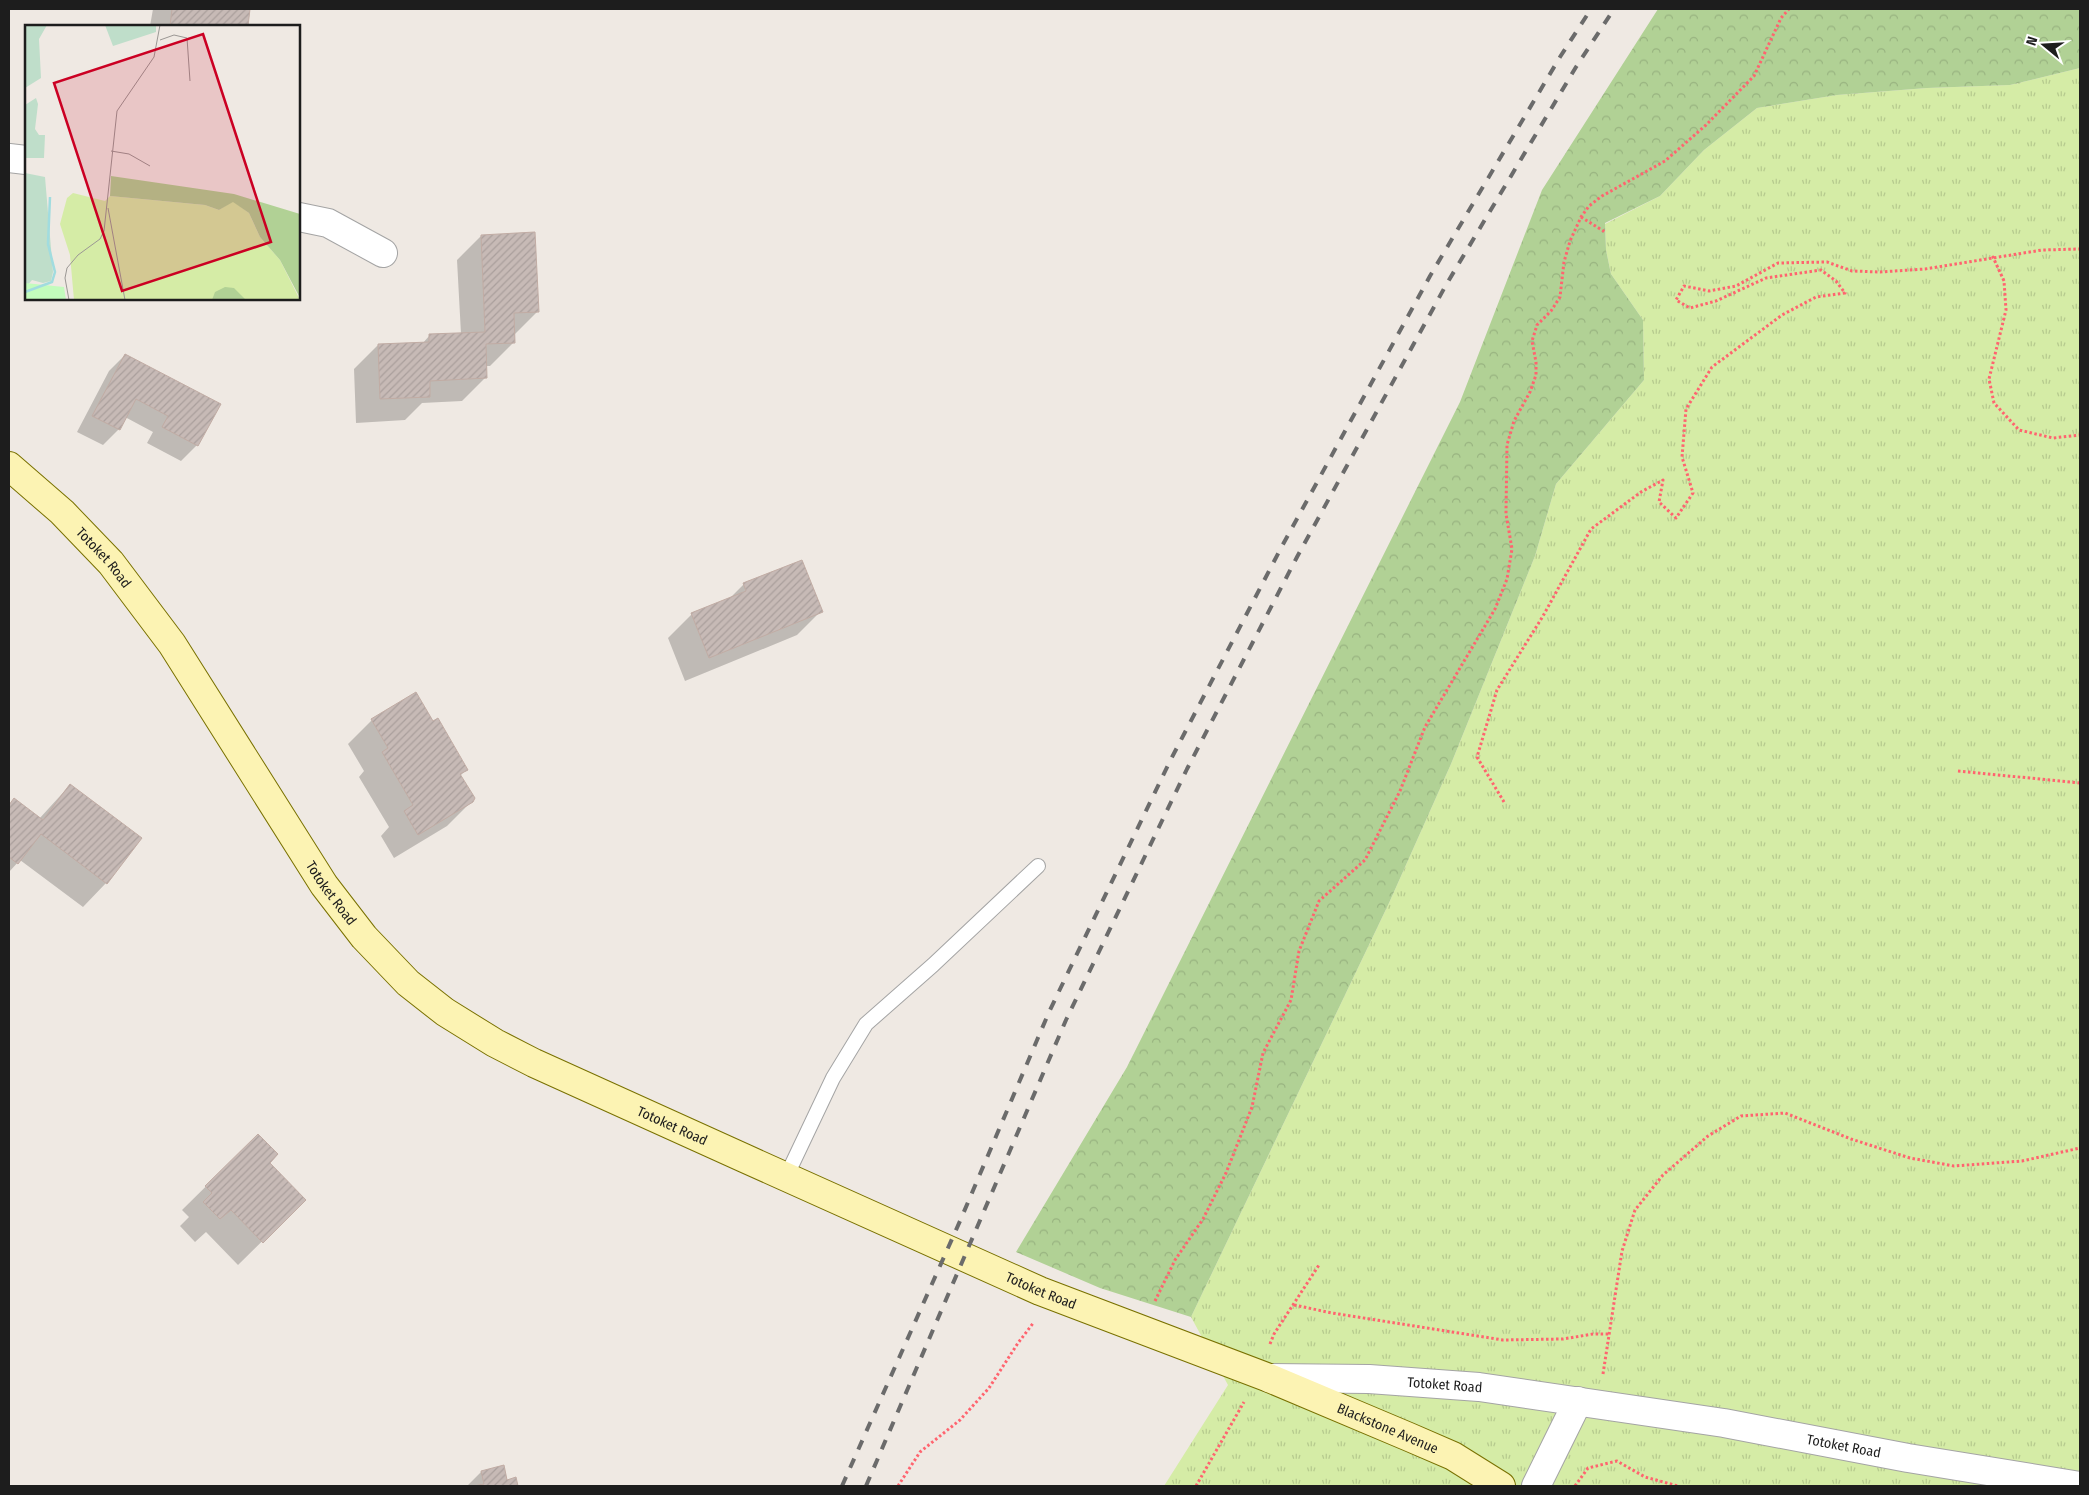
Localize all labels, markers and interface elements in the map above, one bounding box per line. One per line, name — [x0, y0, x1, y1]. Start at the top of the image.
north arrow — [2019, 20, 2069, 70]
inset map — [25, 25, 300, 300]
text: N — [2023, 35, 2041, 48]
street label: Totoket Road — [72, 524, 135, 591]
street label: Totoket Road — [302, 858, 360, 929]
street label: Totoket Road — [634, 1103, 710, 1149]
street label: Totoket Road — [1003, 1269, 1079, 1313]
street label: Totoket Road — [1407, 1374, 1483, 1396]
street label: Blackstone Avenue — [1334, 1400, 1441, 1458]
street label: Totoket Road — [1805, 1431, 1882, 1462]

